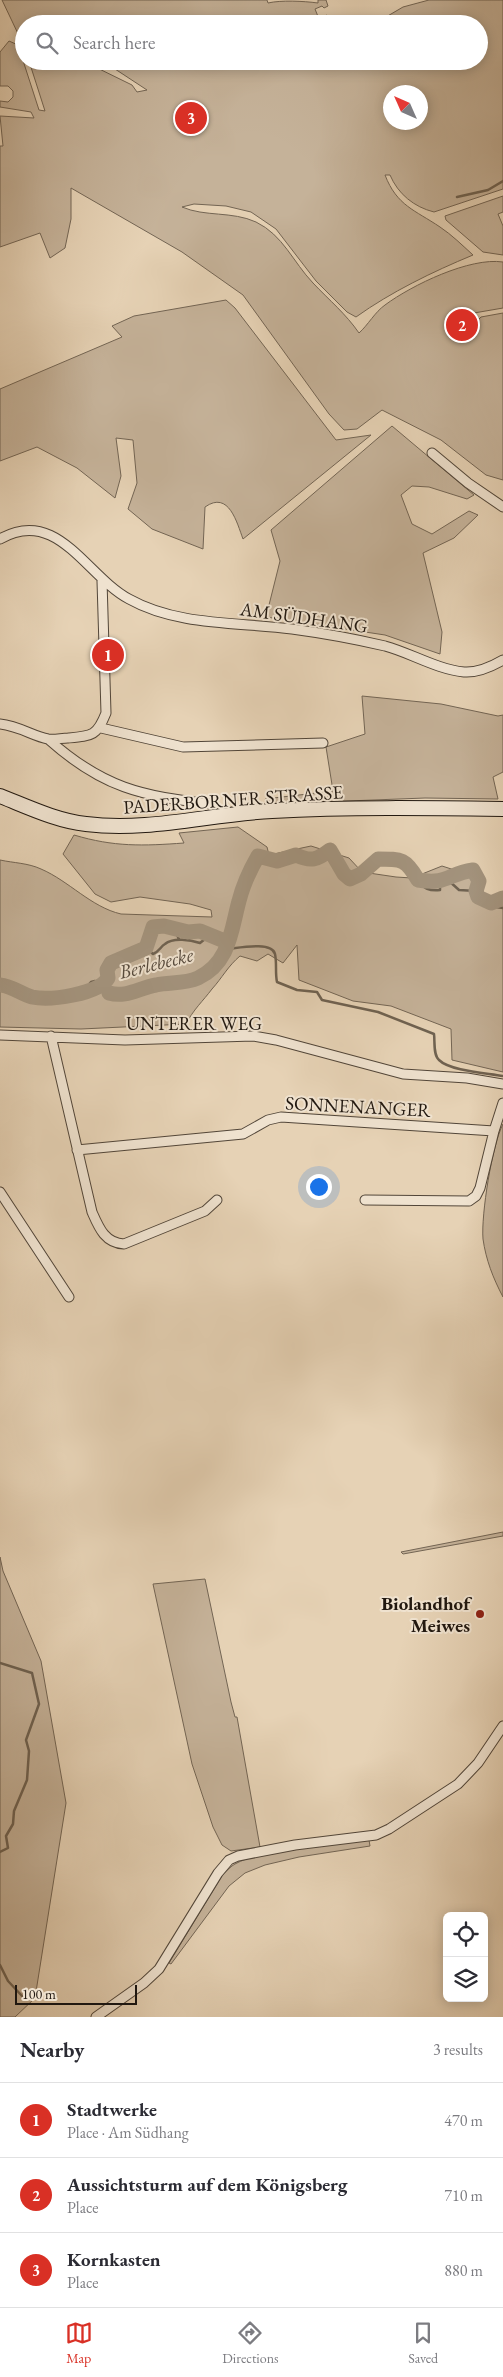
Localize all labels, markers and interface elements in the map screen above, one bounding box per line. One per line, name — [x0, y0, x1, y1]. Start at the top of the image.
search box — [15, 15, 488, 70]
icon: search — [33, 29, 61, 57]
text: Search here — [73, 30, 155, 55]
north arrow — [383, 85, 428, 130]
pin: 3 — [175, 99, 207, 137]
pin: 2 — [446, 306, 478, 344]
street label: AM SÜDHANG — [237, 596, 370, 639]
pin: 1 — [92, 636, 124, 674]
street label: PADERBORNER STRASSE — [122, 779, 344, 820]
water label: Berlebecke — [115, 941, 196, 985]
street label: UNTERER WEG — [126, 1011, 262, 1036]
street label: SONNENANGER — [285, 1090, 432, 1123]
your location — [306, 1174, 332, 1200]
place label: Biolandhof Meiwes — [381, 1591, 472, 1638]
marker: Biolandhof Meiwes — [474, 1608, 486, 1620]
map controls — [443, 1912, 488, 2002]
button: locate — [443, 1912, 488, 1957]
button: layers — [443, 1957, 488, 2002]
scale bar — [15, 1982, 138, 2005]
text: 100 m — [22, 1985, 56, 2003]
text: Nearby — [20, 2036, 84, 2063]
text: 3 results — [433, 2039, 483, 2060]
text: Stadtwerke — [67, 2097, 157, 2122]
text: 1 — [32, 2110, 40, 2131]
text: 470 m — [444, 2110, 483, 2131]
text: Place · Am Südhang — [67, 2122, 189, 2143]
text: Aussichtsturm auf dem Königsberg — [67, 2172, 347, 2197]
text: 2 — [32, 2185, 40, 2206]
text: 710 m — [444, 2185, 483, 2206]
text: Place — [67, 2197, 99, 2218]
text: Kornkasten — [67, 2247, 161, 2272]
text: 3 — [32, 2260, 40, 2281]
text: 880 m — [444, 2260, 483, 2281]
text: Place — [67, 2272, 99, 2293]
tab: Map — [65, 2319, 93, 2367]
tab: Directions — [222, 2319, 279, 2367]
tab: Saved — [408, 2319, 438, 2367]

